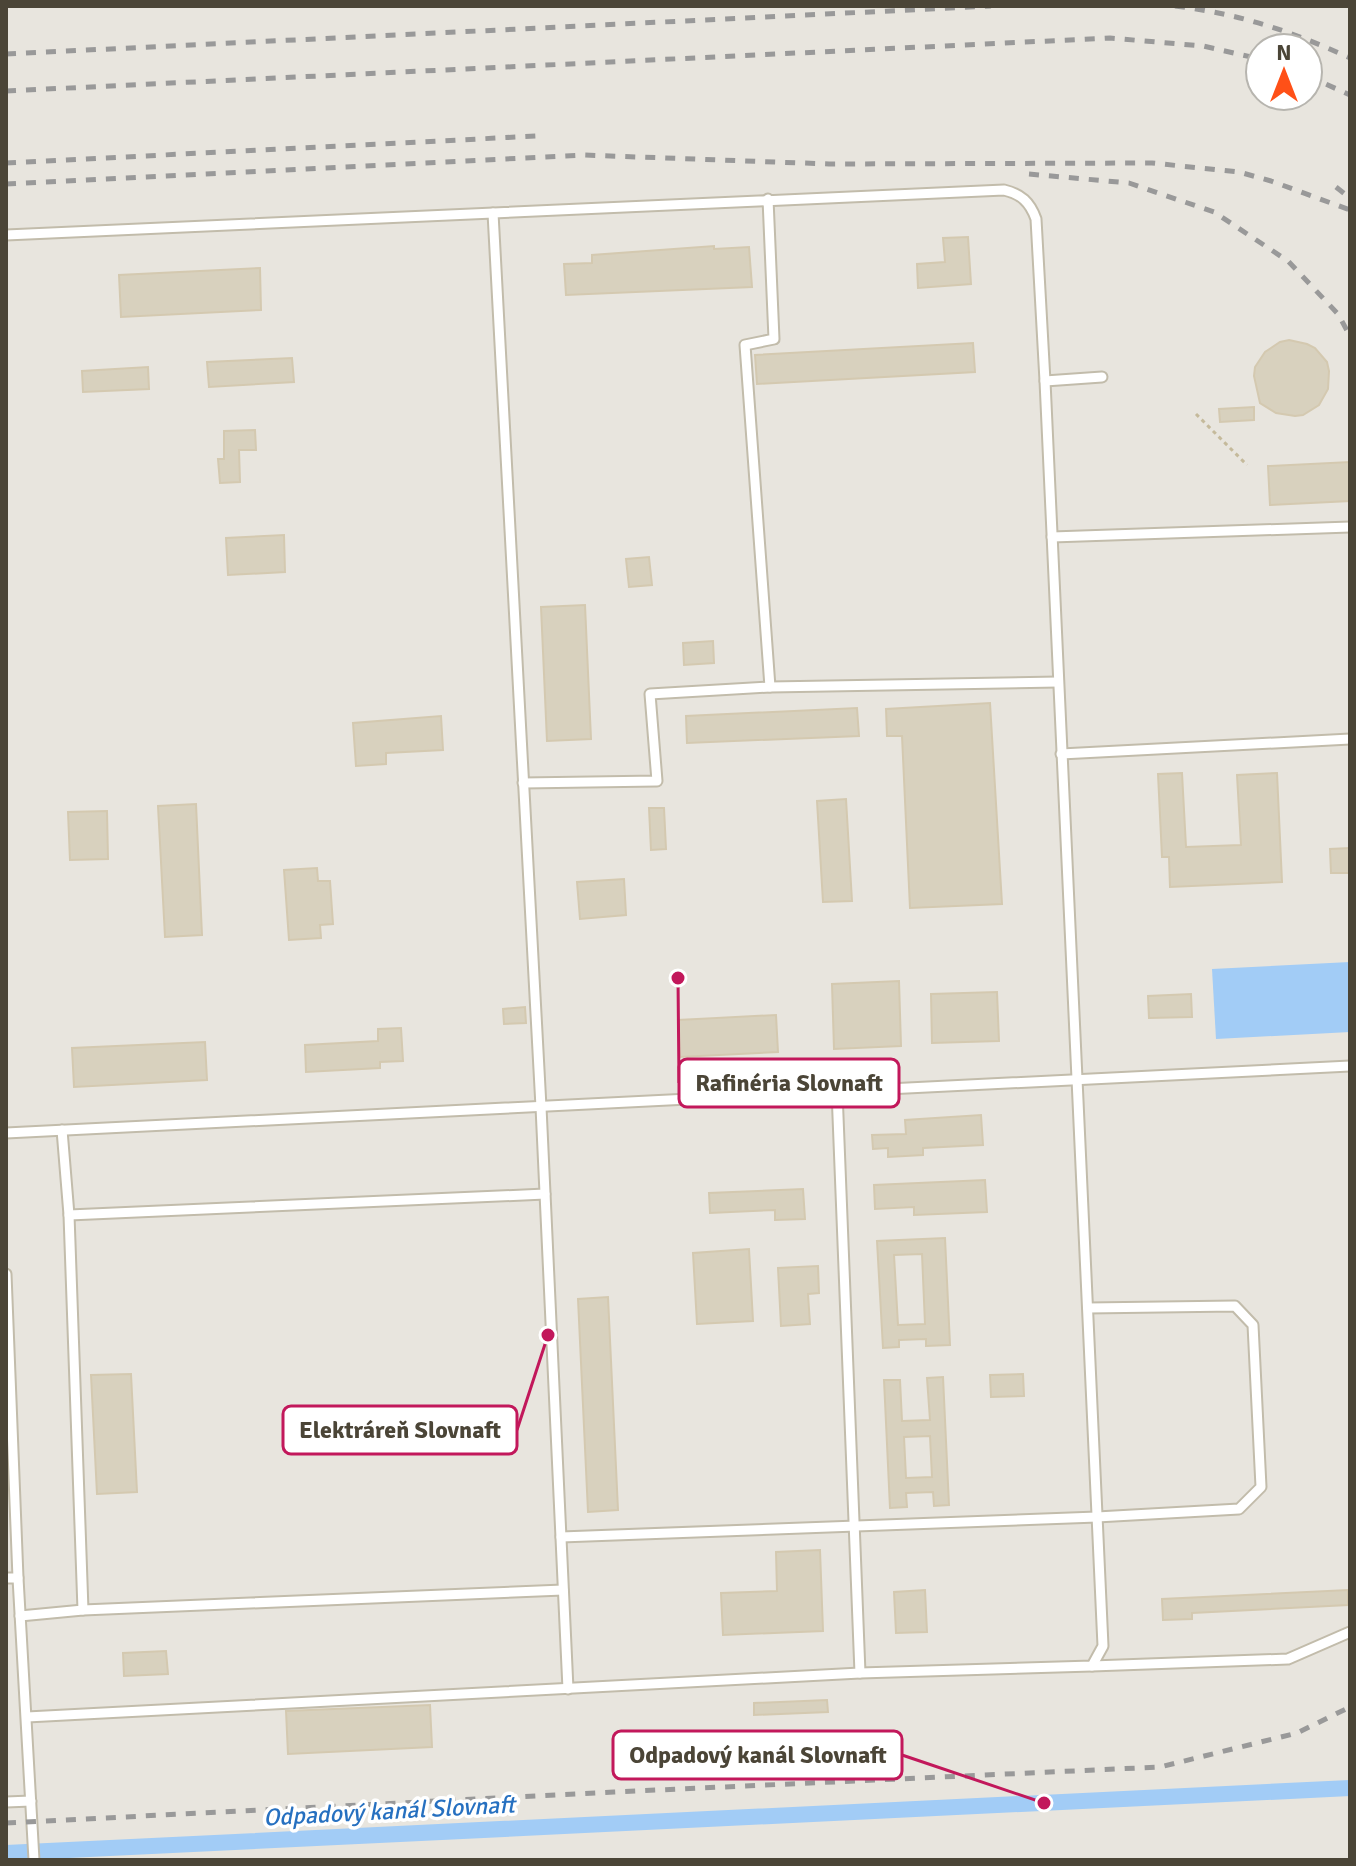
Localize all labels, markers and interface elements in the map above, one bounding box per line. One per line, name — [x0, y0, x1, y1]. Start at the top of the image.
north arrow — [1244, 32, 1324, 112]
text: N — [1276, 39, 1292, 66]
callout: Rafinéria Slovnaft — [679, 1059, 899, 1107]
text: Rafinéria Slovnaft — [695, 1068, 883, 1098]
callout: Elektráreň Slovnaft — [283, 1406, 517, 1454]
text: Elektráreň Slovnaft — [299, 1415, 502, 1445]
callout: Odpadový kanál Slovnaft — [613, 1731, 902, 1779]
text: Odpadový kanál Slovnaft — [629, 1740, 887, 1770]
water label: Odpadový kanál Slovnaft — [263, 1789, 518, 1833]

